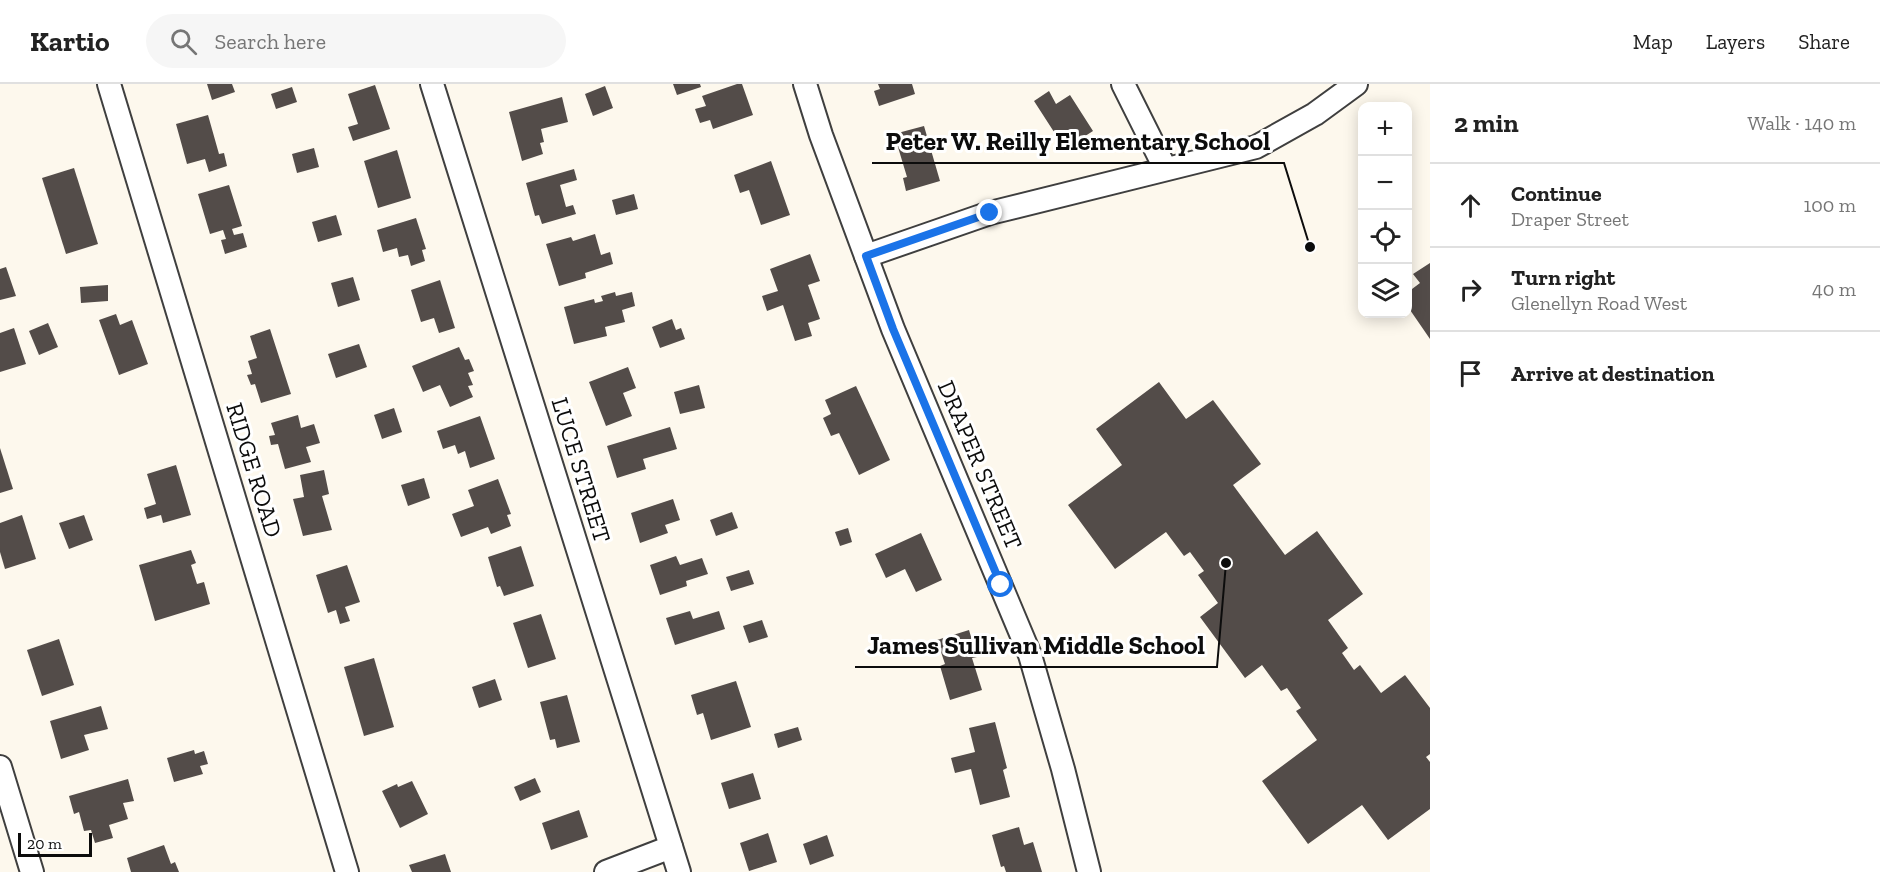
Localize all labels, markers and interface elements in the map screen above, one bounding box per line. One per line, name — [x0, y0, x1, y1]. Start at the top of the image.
search box — [146, 14, 566, 68]
text: Kartio — [30, 25, 110, 58]
icon: search — [167, 25, 200, 58]
text: Search here — [215, 28, 326, 55]
text: Map — [1633, 29, 1673, 54]
text: Layers — [1706, 29, 1765, 54]
text: Share — [1798, 29, 1850, 54]
map controls — [1358, 102, 1412, 318]
button: + — [1358, 102, 1412, 156]
text: 2 min — [1454, 107, 1519, 139]
text: Walk · 140 m — [1748, 111, 1856, 135]
callout: Peter W. Reilly Elementary School — [872, 119, 1284, 163]
text: Peter W. Reilly Elementary School — [885, 125, 1271, 157]
button: − — [1358, 156, 1412, 210]
text: Continue — [1511, 180, 1602, 207]
icon: ahead — [1454, 189, 1487, 222]
text: 100 m — [1803, 193, 1856, 217]
route end — [976, 199, 1002, 225]
text: Draper Street — [1511, 207, 1629, 231]
button: locate — [1358, 210, 1412, 264]
button: layers — [1358, 264, 1412, 318]
text: Turn right — [1511, 264, 1615, 291]
icon: right — [1454, 273, 1487, 306]
text: 40 m — [1812, 277, 1856, 301]
text: Glenellyn Road West — [1511, 291, 1687, 315]
icon: arrive — [1454, 357, 1487, 390]
text: Arrive at destination — [1511, 360, 1714, 387]
street label: DRAPER STREET — [932, 376, 1029, 554]
street label: LUCE STREET — [546, 394, 617, 546]
street label: RIDGE ROAD — [220, 399, 289, 541]
route start — [987, 571, 1013, 597]
callout: James Sullivan Middle School — [855, 623, 1217, 667]
text: James Sullivan Middle School — [867, 629, 1205, 661]
scale bar — [18, 830, 92, 858]
text: 20 m — [27, 834, 62, 853]

